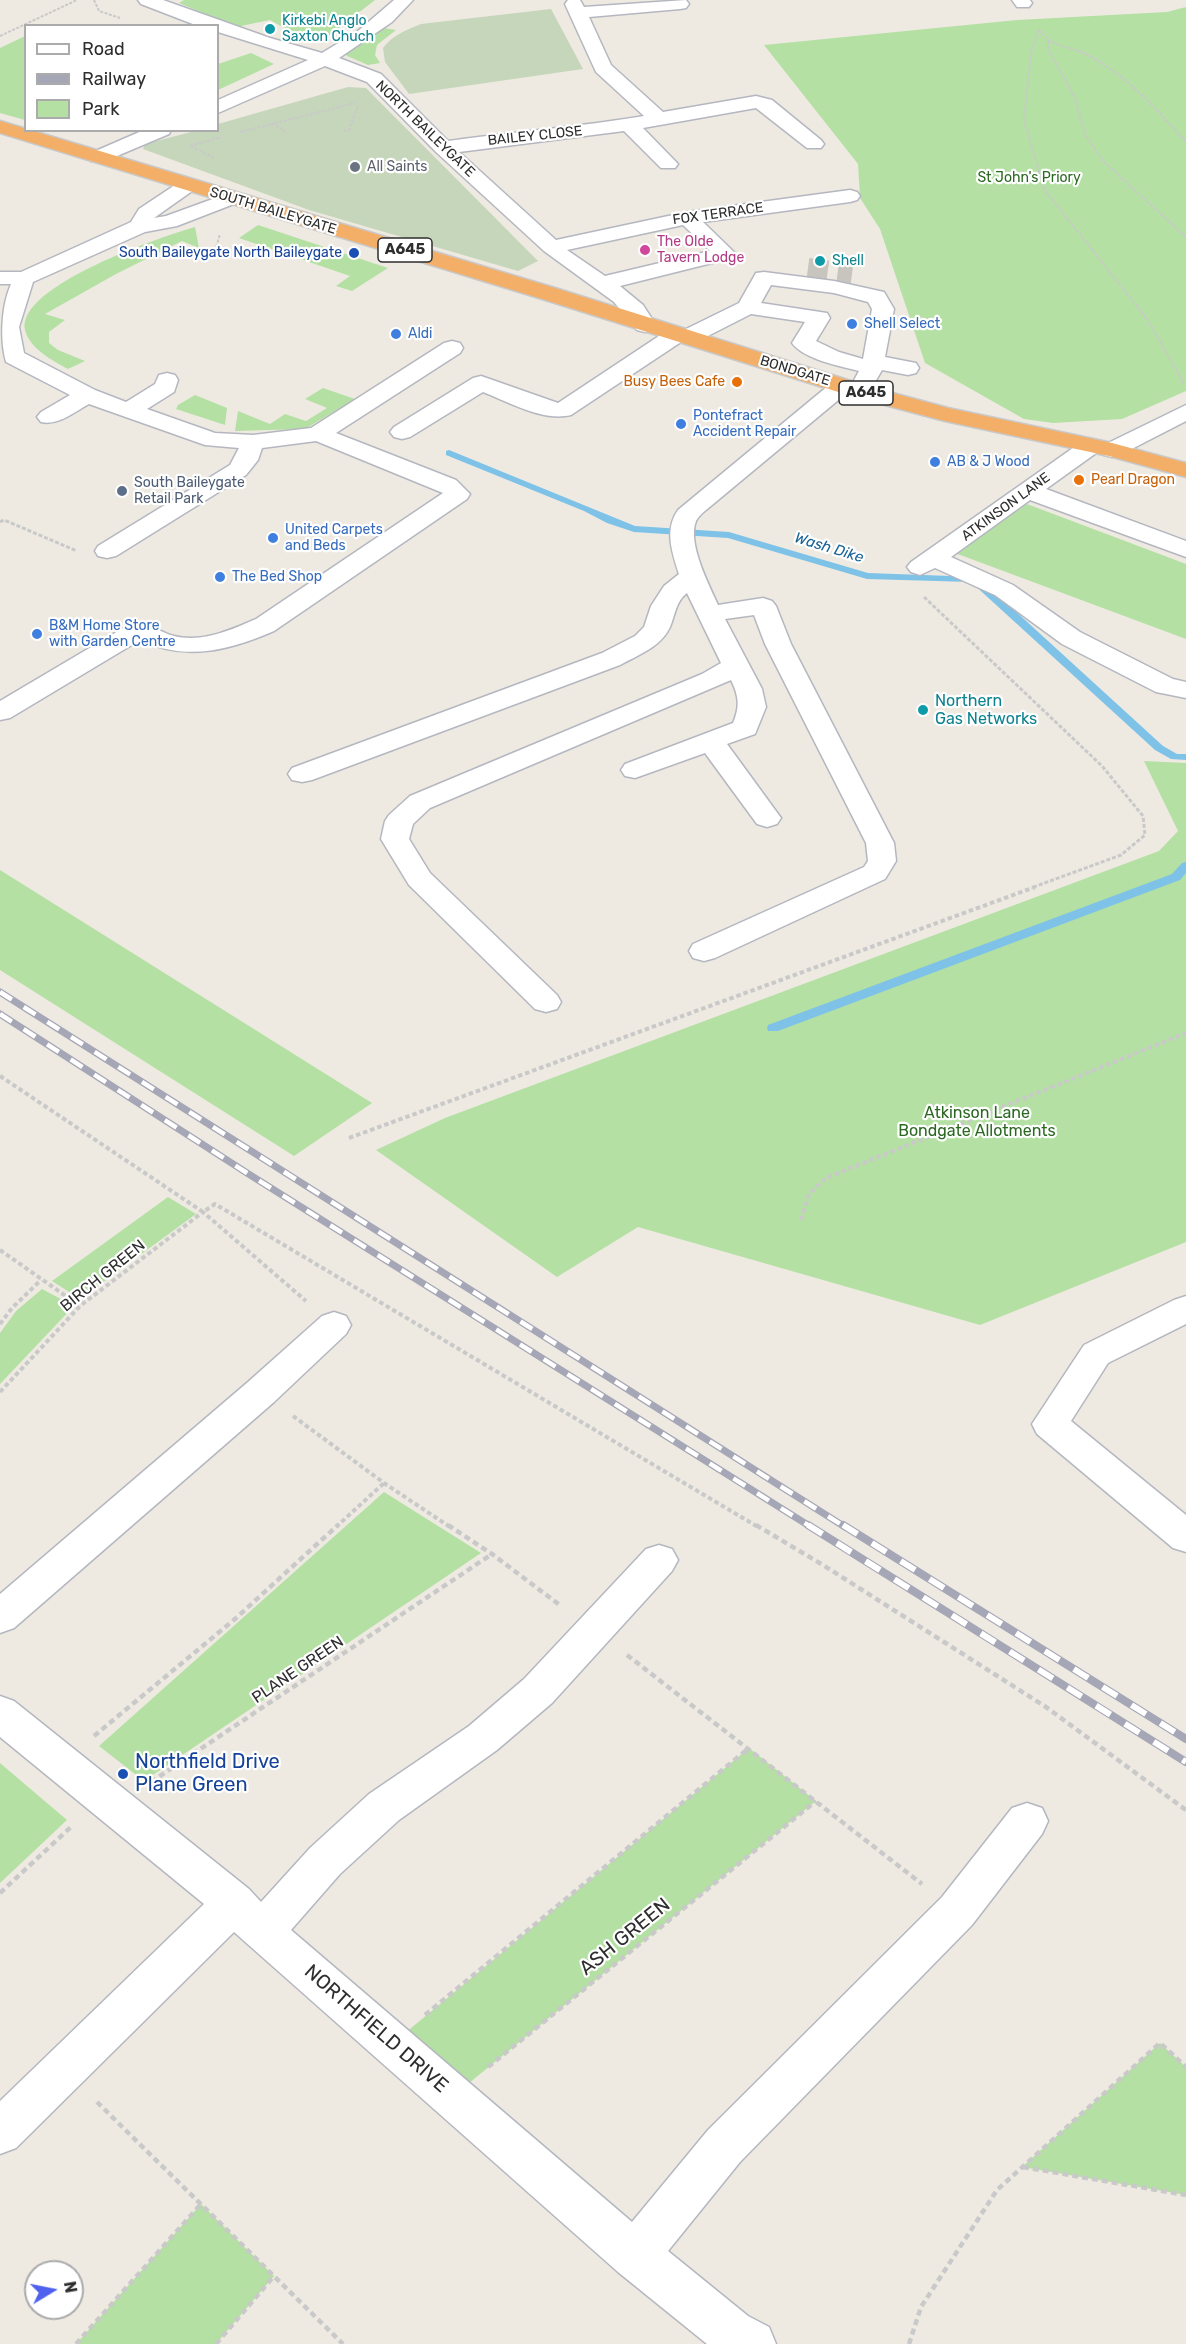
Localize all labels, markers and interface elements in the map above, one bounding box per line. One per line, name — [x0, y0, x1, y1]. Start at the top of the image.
place label: Kirkebi Anglo Saxton Chuch — [282, 13, 374, 46]
marker: Kirkebi Anglo Saxton Chuch — [263, 22, 277, 36]
legend — [24, 24, 219, 132]
text: Road — [82, 38, 125, 60]
text: Railway — [82, 68, 146, 90]
street label: NORTH BAILEYGATE — [372, 77, 478, 181]
text: Park — [82, 98, 119, 120]
street label: BAILEY CLOSE — [487, 123, 583, 149]
place label: All Saints — [367, 159, 427, 175]
marker: All Saints — [348, 160, 362, 174]
park label: St John's Priory — [977, 170, 1081, 186]
street label: SOUTH BAILEYGATE — [208, 184, 338, 238]
street label: FOX TERRACE — [672, 199, 764, 229]
place label: The Olde Tavern Lodge — [657, 234, 744, 266]
road number: A645 — [378, 238, 432, 262]
marker: The Olde Tavern Lodge — [638, 243, 652, 257]
place label: South Baileygate North Baileygate — [119, 245, 342, 261]
marker: South Baileygate North Baileygate — [347, 246, 361, 260]
place label: Shell — [832, 253, 864, 269]
marker: Shell — [813, 254, 827, 268]
place label: Shell Select — [864, 316, 940, 332]
marker: Shell Select — [845, 317, 859, 331]
place label: Aldi — [408, 326, 432, 342]
marker: Aldi — [389, 327, 403, 341]
street label: BONDGATE — [758, 352, 832, 390]
place label: Busy Bees Cafe — [623, 374, 725, 390]
marker: Busy Bees Cafe — [730, 375, 744, 389]
road number: A645 — [839, 381, 893, 405]
place label: Pontefract Accident Repair — [693, 408, 796, 440]
marker: Pontefract Accident Repair — [674, 417, 688, 431]
place label: AB & J Wood — [947, 454, 1030, 470]
marker: AB & J Wood — [928, 455, 942, 469]
street label: ATKINSON LANE — [958, 469, 1054, 545]
place label: Pearl Dragon — [1091, 472, 1175, 488]
marker: Pearl Dragon — [1072, 473, 1086, 487]
place label: South Baileygate Retail Park — [134, 475, 245, 508]
marker: South Baileygate Retail Park — [115, 484, 129, 498]
place label: United Carpets and Beds — [285, 522, 383, 554]
water label: Wash Dike — [792, 529, 866, 567]
marker: United Carpets and Beds — [266, 531, 280, 545]
place label: The Bed Shop — [232, 569, 322, 585]
marker: The Bed Shop — [213, 570, 227, 584]
place label: B&M Home Store with Garden Centre — [49, 618, 176, 650]
marker: B&M Home Store with Garden Centre — [30, 627, 44, 641]
place label: Northern Gas Networks — [935, 691, 1037, 729]
marker: Northern Gas Networks — [916, 703, 930, 717]
park label: Atkinson Lane Bondgate Allotments — [898, 1103, 1056, 1141]
street label: BIRCH GREEN — [57, 1236, 149, 1316]
street label: PLANE GREEN — [248, 1632, 348, 1708]
place label: Northfield Drive Plane Green — [135, 1750, 280, 1797]
marker: Northfield Drive Plane Green — [116, 1767, 130, 1781]
street label: ASH GREEN — [575, 1893, 675, 1981]
street label: NORTHFIELD DRIVE — [299, 1960, 453, 2098]
north arrow — [24, 2260, 84, 2320]
text: N — [60, 2280, 81, 2294]

